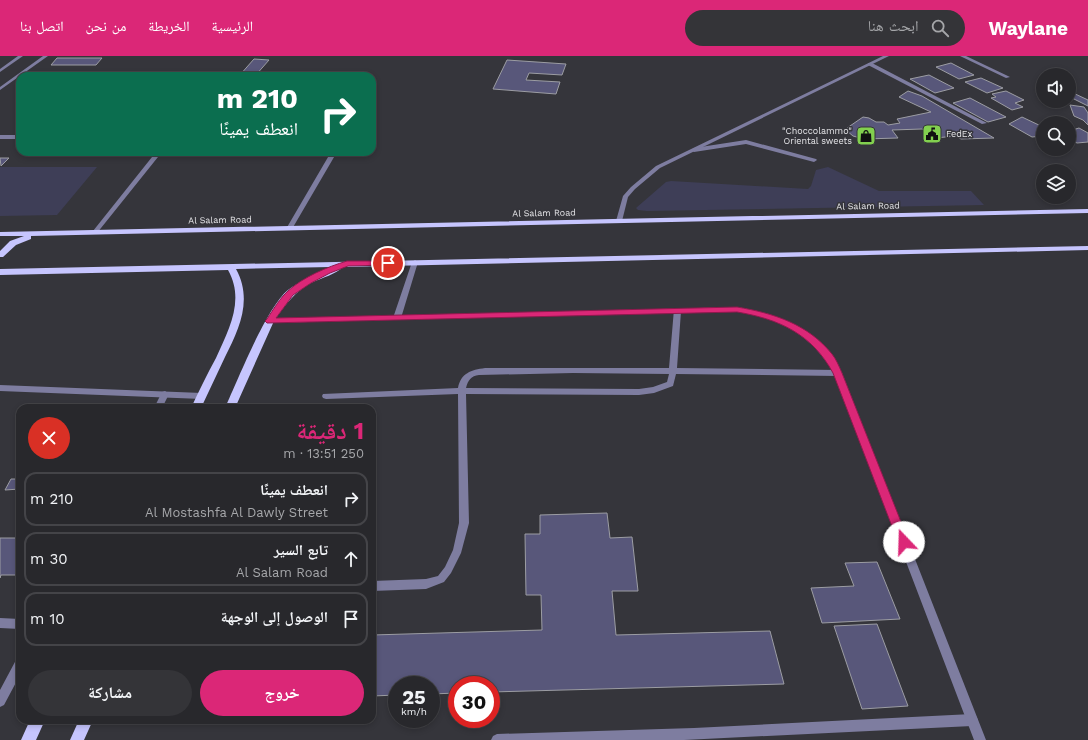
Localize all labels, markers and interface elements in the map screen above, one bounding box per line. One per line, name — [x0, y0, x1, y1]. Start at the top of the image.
search box — [685, 10, 965, 46]
text: ابحث هنا — [868, 17, 919, 35]
icon: search — [929, 17, 951, 39]
text: Waylane — [989, 17, 1068, 40]
text: اتصل بنا — [20, 18, 64, 34]
text: من نحن — [86, 18, 126, 34]
text: الخريطة — [148, 18, 190, 34]
text: الرئيسية — [212, 18, 253, 34]
map controls — [1036, 68, 1076, 204]
button: sound — [1036, 68, 1076, 108]
text: 210 m — [217, 82, 298, 115]
icon: right — [312, 88, 364, 140]
button: search — [1036, 116, 1076, 156]
text: انعطف يمينًا — [219, 118, 298, 139]
public building icon: FedEx — [921, 123, 943, 145]
shop icon: "Choccolammo" Oriental sweets — [855, 125, 877, 147]
place label: "Choccolammo" Oriental sweets — [782, 126, 852, 146]
place label: FedEx — [946, 129, 973, 139]
button: layers — [1036, 164, 1076, 204]
street label: Al Salam Road — [836, 200, 900, 212]
street label: Al Salam Road — [512, 207, 576, 219]
street label: Al Salam Road — [188, 214, 252, 226]
pin — [371, 246, 405, 280]
icon: arrive — [377, 252, 399, 274]
button: close — [28, 417, 70, 459]
text: 1 دقيقة — [296, 417, 364, 445]
text: 250 m · 13:51 — [283, 446, 364, 461]
text: انعطف يمينًا — [260, 481, 328, 499]
icon: right — [340, 488, 362, 510]
text: 210 m — [30, 490, 73, 508]
text: Al Mostashfa Al Dawly Street — [145, 505, 328, 520]
position arrow — [883, 521, 925, 563]
text: تابع السير — [274, 541, 328, 559]
icon: ahead — [340, 548, 362, 570]
text: 30 m — [30, 550, 68, 568]
text: Al Salam Road — [236, 565, 328, 580]
text: الوصول إلى الوجهة — [221, 608, 328, 626]
icon: arrive — [340, 608, 362, 630]
text: 10 m — [30, 610, 65, 628]
button: مشاركة — [28, 670, 192, 716]
button: خروج — [200, 670, 364, 716]
speed limit sign: 30 — [448, 676, 500, 728]
text: 25 — [402, 685, 426, 709]
text: km/h — [401, 706, 427, 717]

